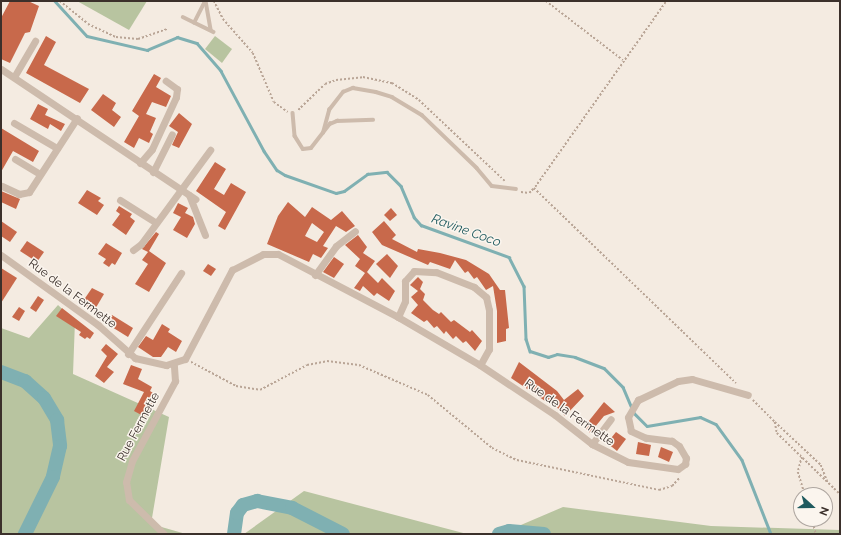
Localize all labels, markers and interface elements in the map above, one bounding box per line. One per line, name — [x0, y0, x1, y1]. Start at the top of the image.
water label: Ravine Coco — [429, 211, 503, 251]
street label: Rue de la Fermette — [25, 256, 119, 332]
street label: Rue de la Fermette — [521, 377, 617, 449]
street label: Rue Fermette — [115, 390, 163, 464]
north arrow — [793, 487, 833, 527]
text: N — [816, 505, 831, 517]

